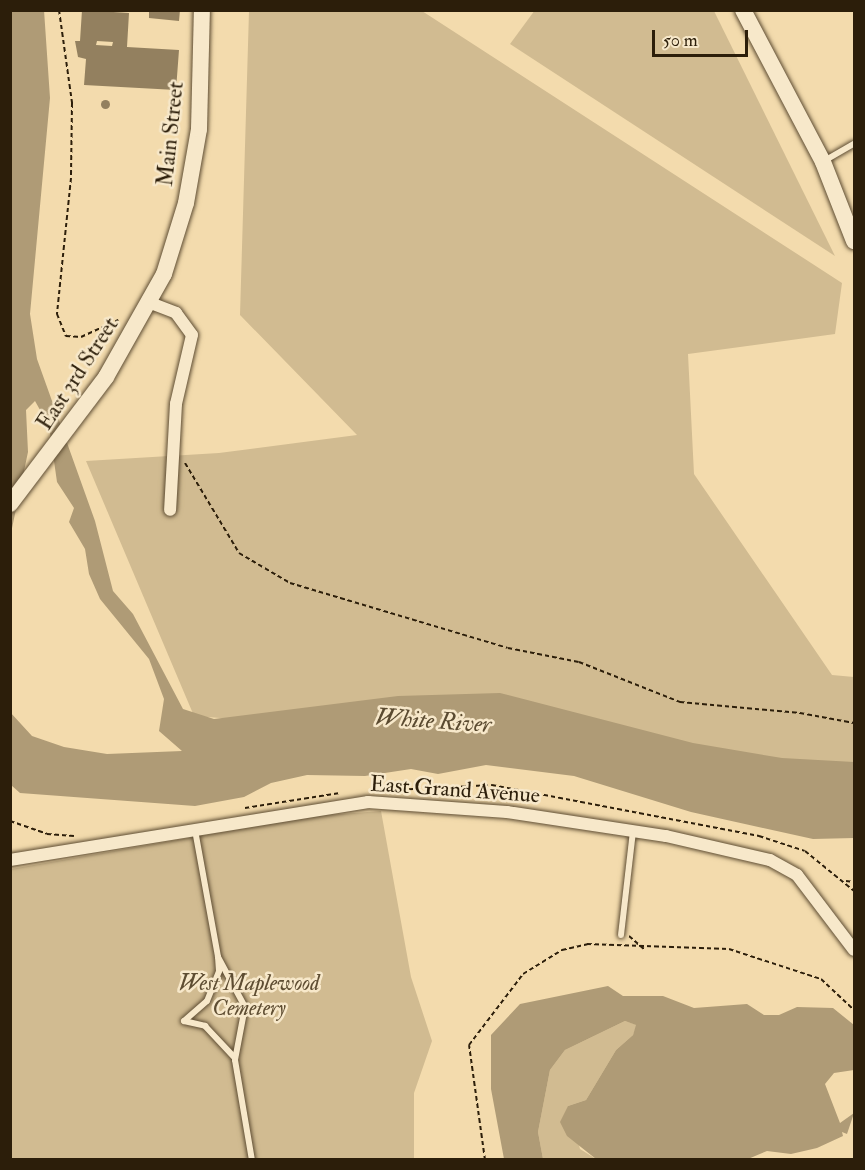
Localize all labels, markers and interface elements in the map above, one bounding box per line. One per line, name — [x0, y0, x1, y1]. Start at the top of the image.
scale bar — [655, 18, 751, 56]
text: 50 m — [663, 29, 698, 52]
street label: Main Street — [152, 80, 190, 188]
street label: East 3rd Street — [32, 313, 124, 435]
water label: White River — [374, 703, 492, 739]
street label: East Grand Avenue — [369, 771, 541, 809]
park label: West Maplewood Cemetery — [179, 970, 319, 1022]

